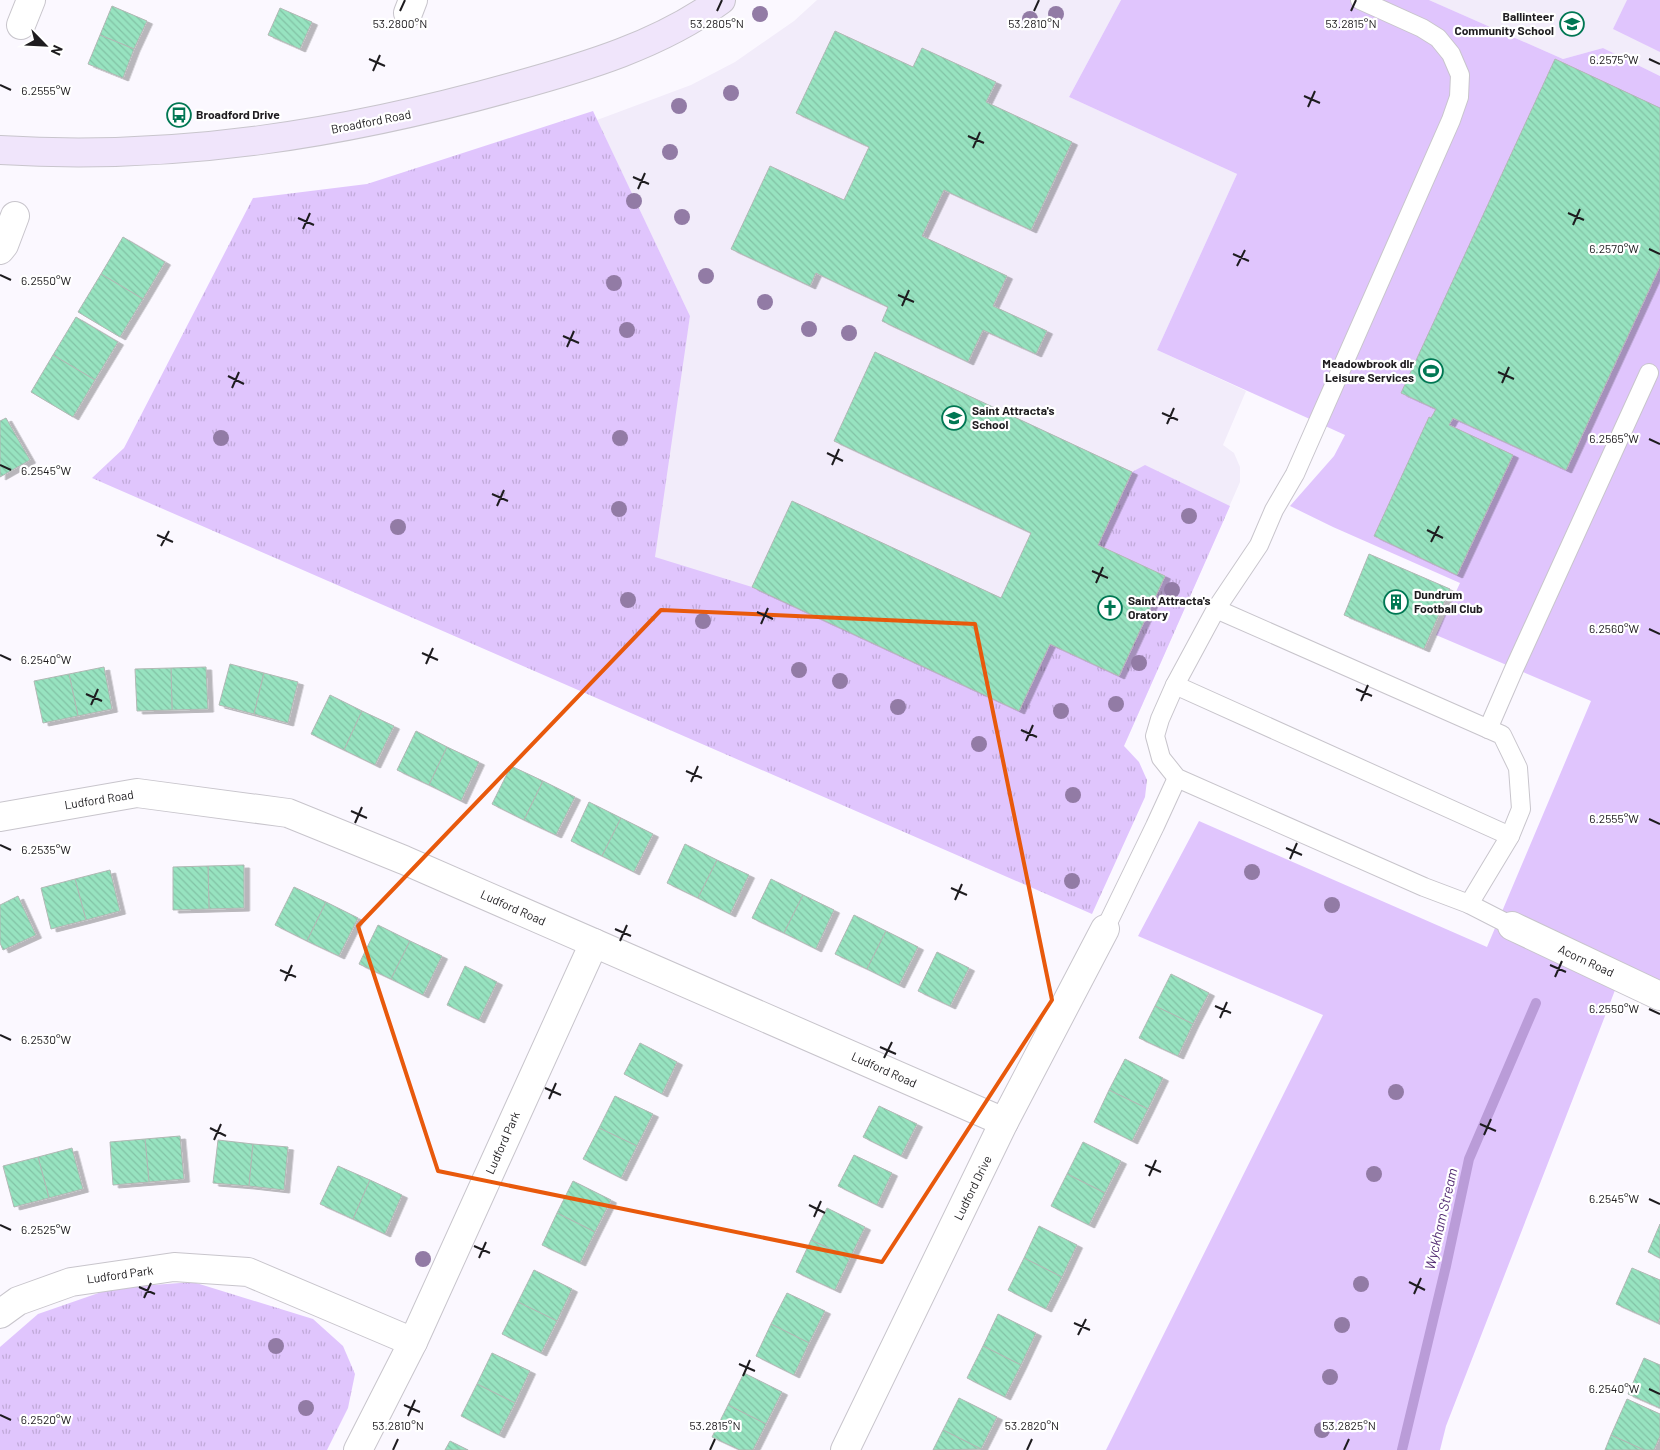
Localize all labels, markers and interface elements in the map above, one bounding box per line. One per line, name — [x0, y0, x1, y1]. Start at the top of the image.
place label: Ballinteer Community School — [1454, 9, 1554, 37]
school or university icon: Ballinteer Community School — [1559, 11, 1585, 37]
text: 53.2800°N — [373, 16, 427, 30]
text: 53.2805°N — [690, 16, 744, 30]
text: 53.2810°N — [1008, 16, 1060, 30]
text: 53.2815°N — [1325, 16, 1377, 30]
north arrow — [20, 20, 70, 70]
text: N — [48, 43, 67, 58]
text: 6.2575°W — [1589, 52, 1639, 66]
text: 6.2555°W — [21, 83, 71, 97]
bus stop icon: Broadford Drive — [166, 102, 192, 128]
street label: Broadford Road — [330, 106, 412, 136]
place label: Broadford Drive — [196, 107, 280, 121]
text: 6.2570°W — [1589, 241, 1639, 255]
text: 6.2550°W — [21, 273, 72, 287]
place label: Meadowbrook dlr Leisure Services — [1322, 356, 1414, 384]
sports icon: Meadowbrook dlr Leisure Services — [1418, 358, 1444, 384]
place label: Saint Attracta's School — [972, 403, 1055, 431]
school or university icon: Saint Attracta's School — [941, 405, 967, 431]
text: 6.2565°W — [1589, 431, 1639, 445]
text: 6.2545°W — [21, 463, 71, 477]
place label: Dundrum Football Club — [1414, 587, 1483, 615]
building icon: Dundrum Football Club — [1383, 589, 1409, 615]
place label: Saint Attracta's Oratory — [1128, 593, 1211, 621]
church icon: Saint Attracta's Oratory — [1097, 595, 1123, 621]
text: 6.2560°W — [1589, 621, 1640, 635]
text: 6.2540°W — [21, 652, 72, 666]
street label: Ludford Road — [63, 787, 134, 811]
text: 6.2555°W — [1589, 811, 1639, 825]
text: 6.2535°W — [21, 842, 71, 856]
street label: Ludford Road — [479, 886, 548, 928]
street label: Acorn Road — [1556, 941, 1616, 979]
text: 6.2550°W — [1589, 1001, 1640, 1015]
text: 6.2530°W — [21, 1032, 72, 1046]
street label: Ludford Road — [850, 1048, 919, 1090]
street label: Ludford Park — [482, 1109, 522, 1176]
street label: Ludford Drive — [950, 1153, 994, 1222]
water label: Wyckham Stream — [1421, 1166, 1460, 1271]
text: 6.2545°W — [1589, 1191, 1639, 1205]
text: 6.2525°W — [21, 1222, 71, 1236]
street label: Ludford Park — [86, 1262, 154, 1286]
text: 6.2540°W — [1589, 1381, 1640, 1395]
text: 6.2520°W — [21, 1412, 72, 1426]
text: 53.2810°N — [372, 1418, 424, 1432]
text: 53.2815°N — [689, 1418, 741, 1432]
text: 53.2820°N — [1005, 1418, 1059, 1432]
text: 53.2825°N — [1322, 1418, 1376, 1432]

